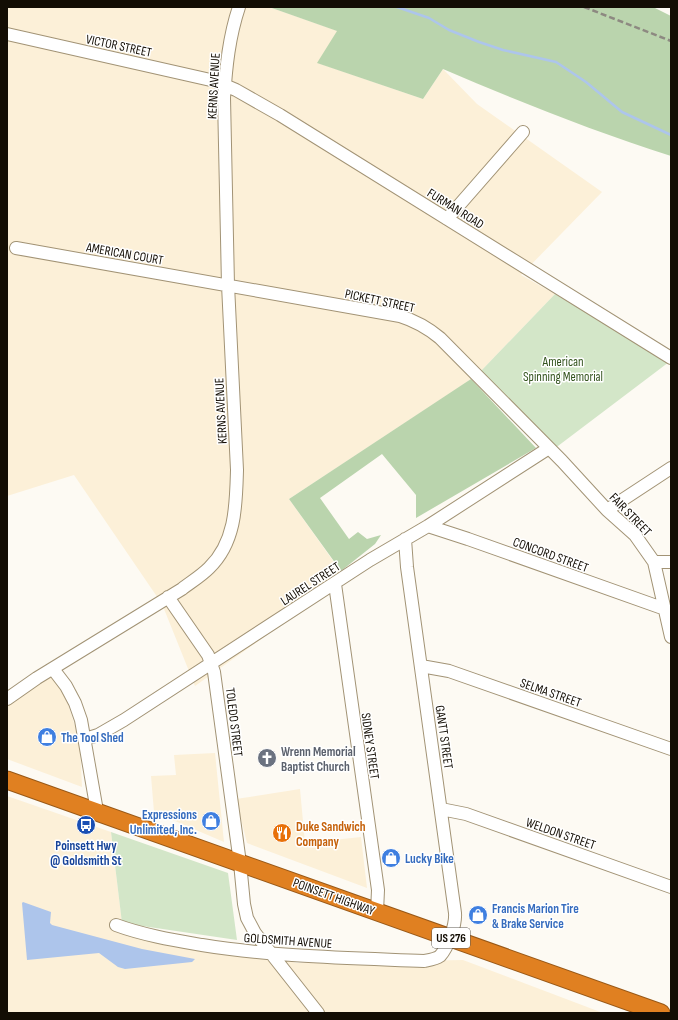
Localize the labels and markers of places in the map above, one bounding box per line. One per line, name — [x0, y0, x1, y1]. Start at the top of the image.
shop icon: The Tool Shed — [36, 726, 58, 748]
place label: The Tool Shed — [61, 730, 124, 746]
place label: Wrenn Memorial Baptist Church — [281, 744, 356, 775]
church icon: Wrenn Memorial Baptist Church — [256, 747, 278, 769]
place label: Expressions Unlimited, Inc. — [130, 807, 197, 838]
shop icon: Expressions Unlimited, Inc. — [200, 810, 222, 832]
bus stop icon: Poinsett Hwy @ Goldsmith St — [75, 814, 97, 836]
place label: Duke Sandwich Company — [296, 819, 366, 850]
restaurant icon: Duke Sandwich Company — [271, 822, 293, 844]
place label: Poinsett Hwy @ Goldsmith St — [50, 838, 122, 869]
shop icon: Lucky Bike — [380, 847, 402, 869]
place label: Lucky Bike — [405, 851, 454, 867]
place label: Francis Marion Tire & Brake Service — [492, 901, 579, 932]
shop icon: Francis Marion Tire & Brake Service — [467, 904, 489, 926]

